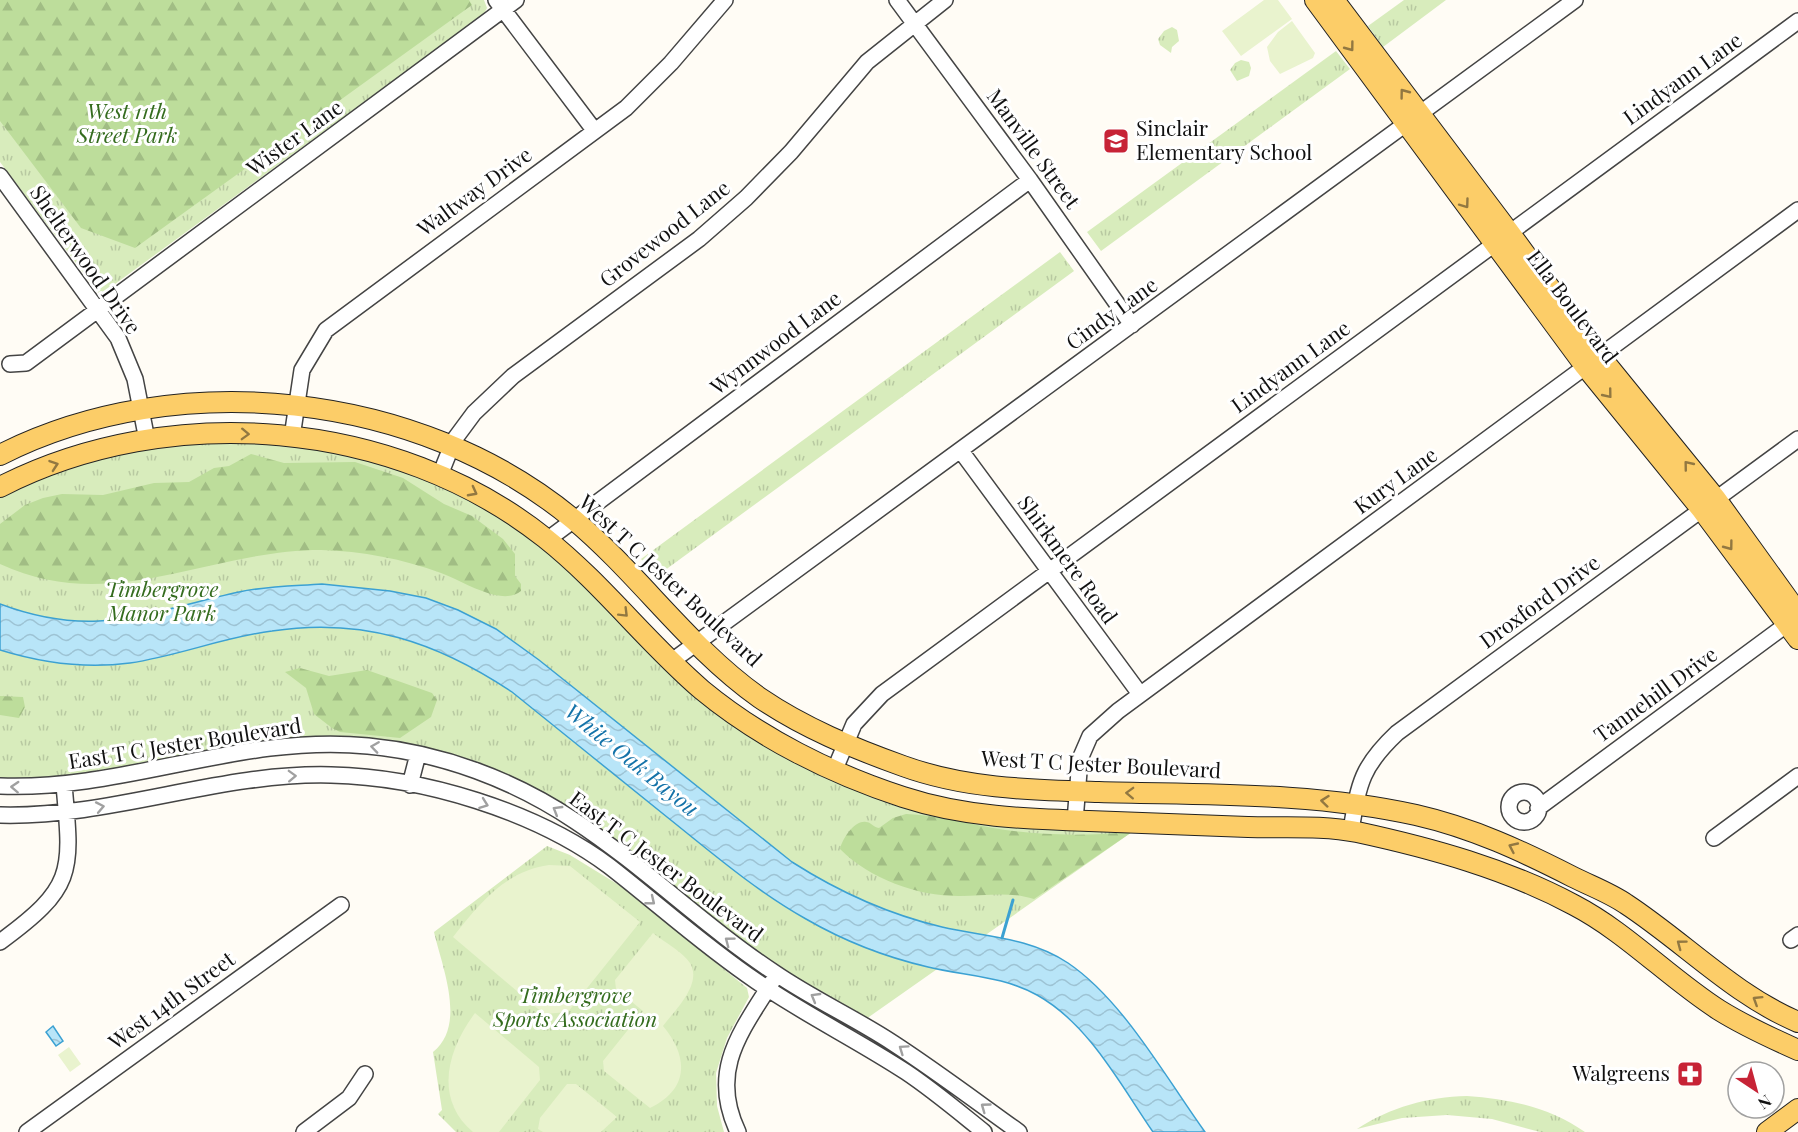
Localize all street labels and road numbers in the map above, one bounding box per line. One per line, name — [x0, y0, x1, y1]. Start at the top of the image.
street label: Lindyann Lane — [1617, 25, 1747, 130]
street label: Manville Street — [982, 82, 1088, 214]
street label: Wister Lane — [239, 92, 347, 181]
street label: Waltway Drive — [410, 139, 537, 242]
street label: Grovewood Lane — [593, 173, 735, 292]
street label: Shelterwood Drive — [25, 179, 148, 339]
street label: Ella Boulevard — [1522, 243, 1625, 368]
street label: Cindy Lane — [1059, 270, 1162, 355]
street label: Wynnwood Lane — [703, 283, 846, 400]
street label: Lindyann Lane — [1225, 313, 1355, 418]
street label: Kury Lane — [1348, 440, 1442, 519]
street label: West T C Jester Boulevard — [573, 487, 769, 672]
street label: Shirkmere Road — [1013, 489, 1125, 629]
street label: Droxford Drive — [1473, 547, 1605, 653]
street label: Tannehill Drive — [1588, 639, 1722, 748]
street label: East T C Jester Boulevard — [66, 710, 303, 774]
street label: West T C Jester Boulevard — [979, 743, 1222, 783]
street label: East T C Jester Boulevard — [565, 783, 770, 947]
street label: West 14th Street — [101, 944, 240, 1055]

